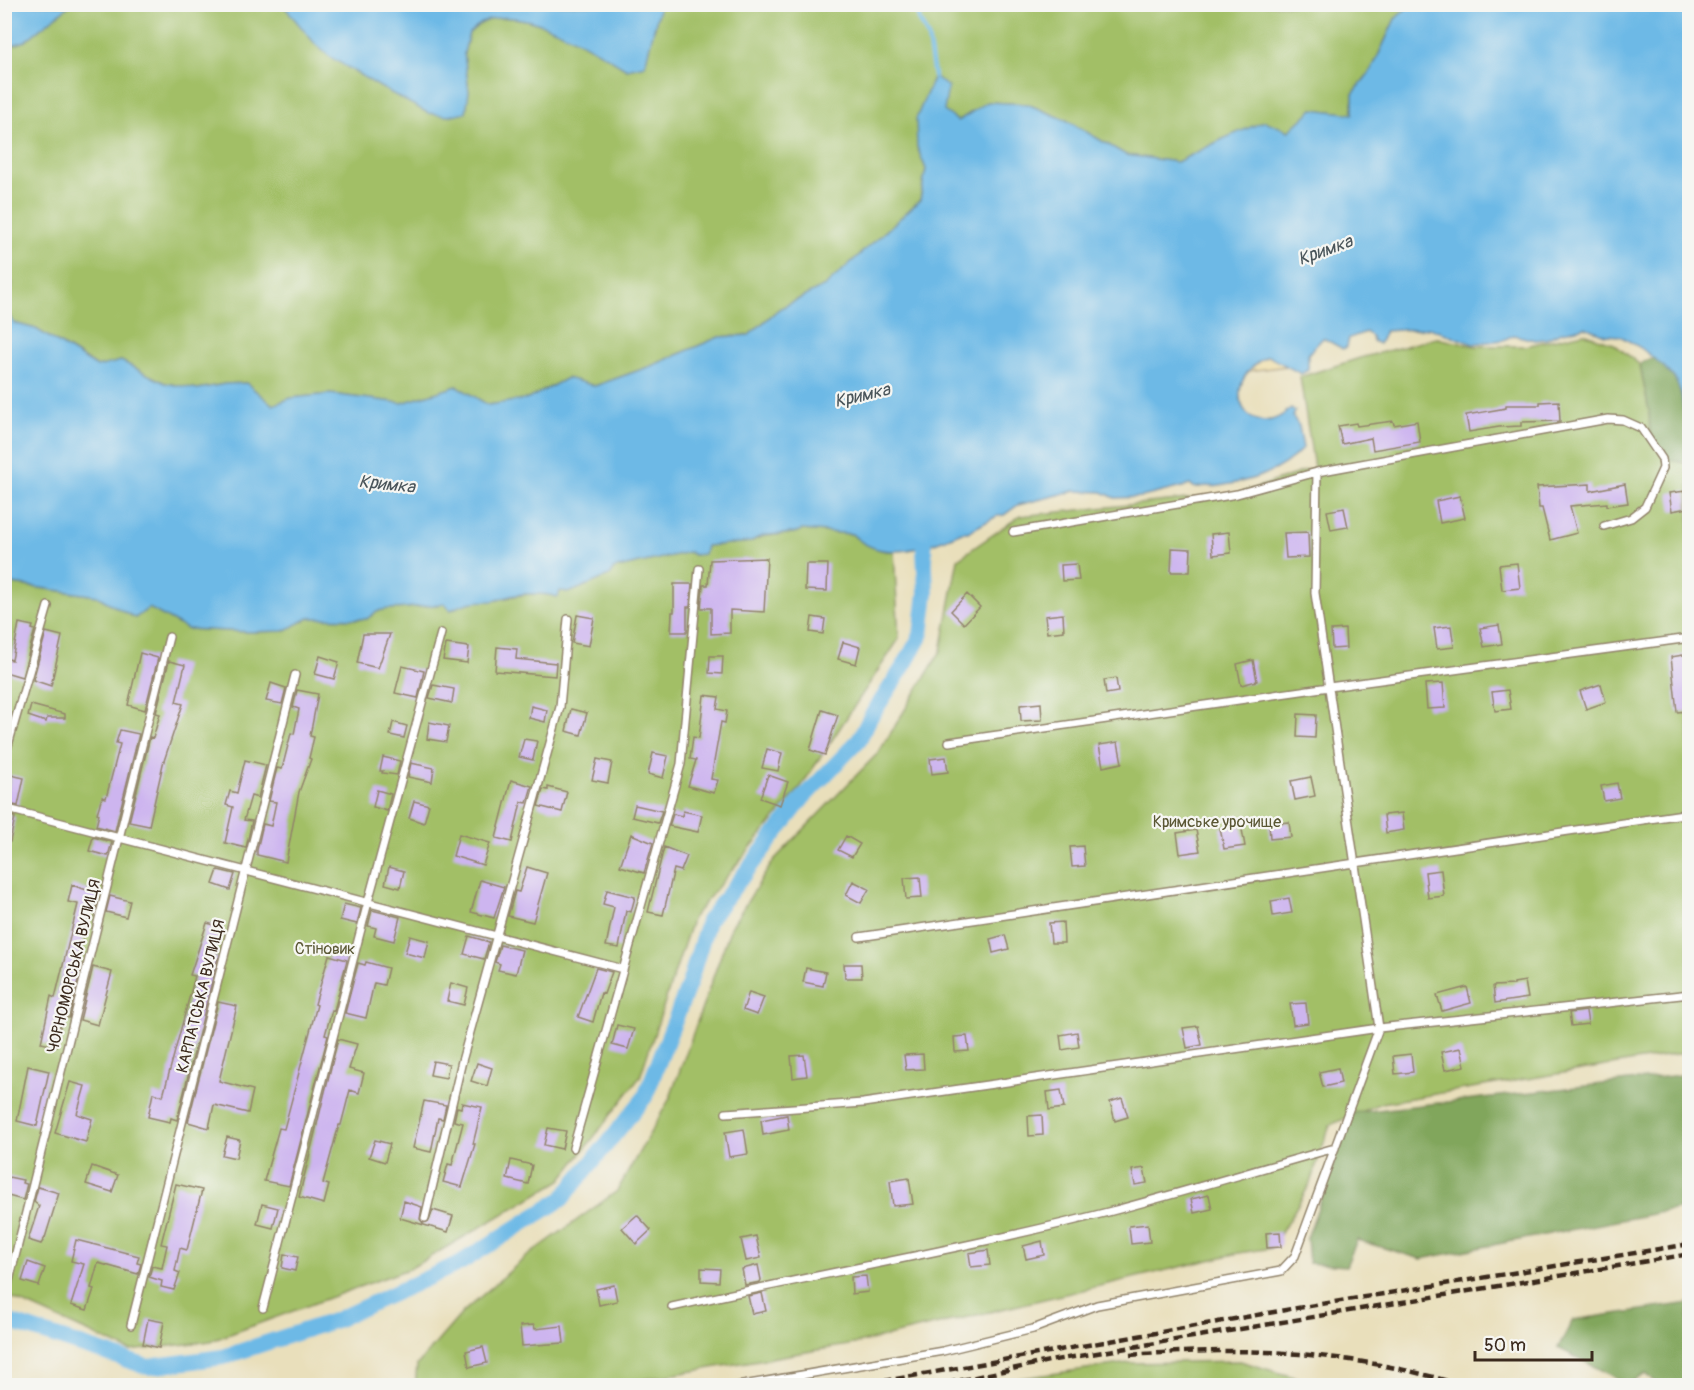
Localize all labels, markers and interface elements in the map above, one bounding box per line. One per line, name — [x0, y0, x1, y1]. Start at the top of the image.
water label: Кримка — [1295, 229, 1357, 271]
water label: Кримка — [832, 378, 894, 413]
water label: Кримка — [358, 470, 418, 499]
park label: Кримське урочище — [1153, 812, 1281, 832]
street label: ЧОРНОМОРСЬКА ВУЛИЦЯ — [43, 877, 105, 1055]
street label: КАРПАТСЬКА ВУЛИЦЯ — [172, 917, 230, 1075]
park label: Стіновик — [295, 939, 355, 959]
scale bar — [1475, 1324, 1592, 1362]
text: 50 m — [1484, 1334, 1526, 1357]

